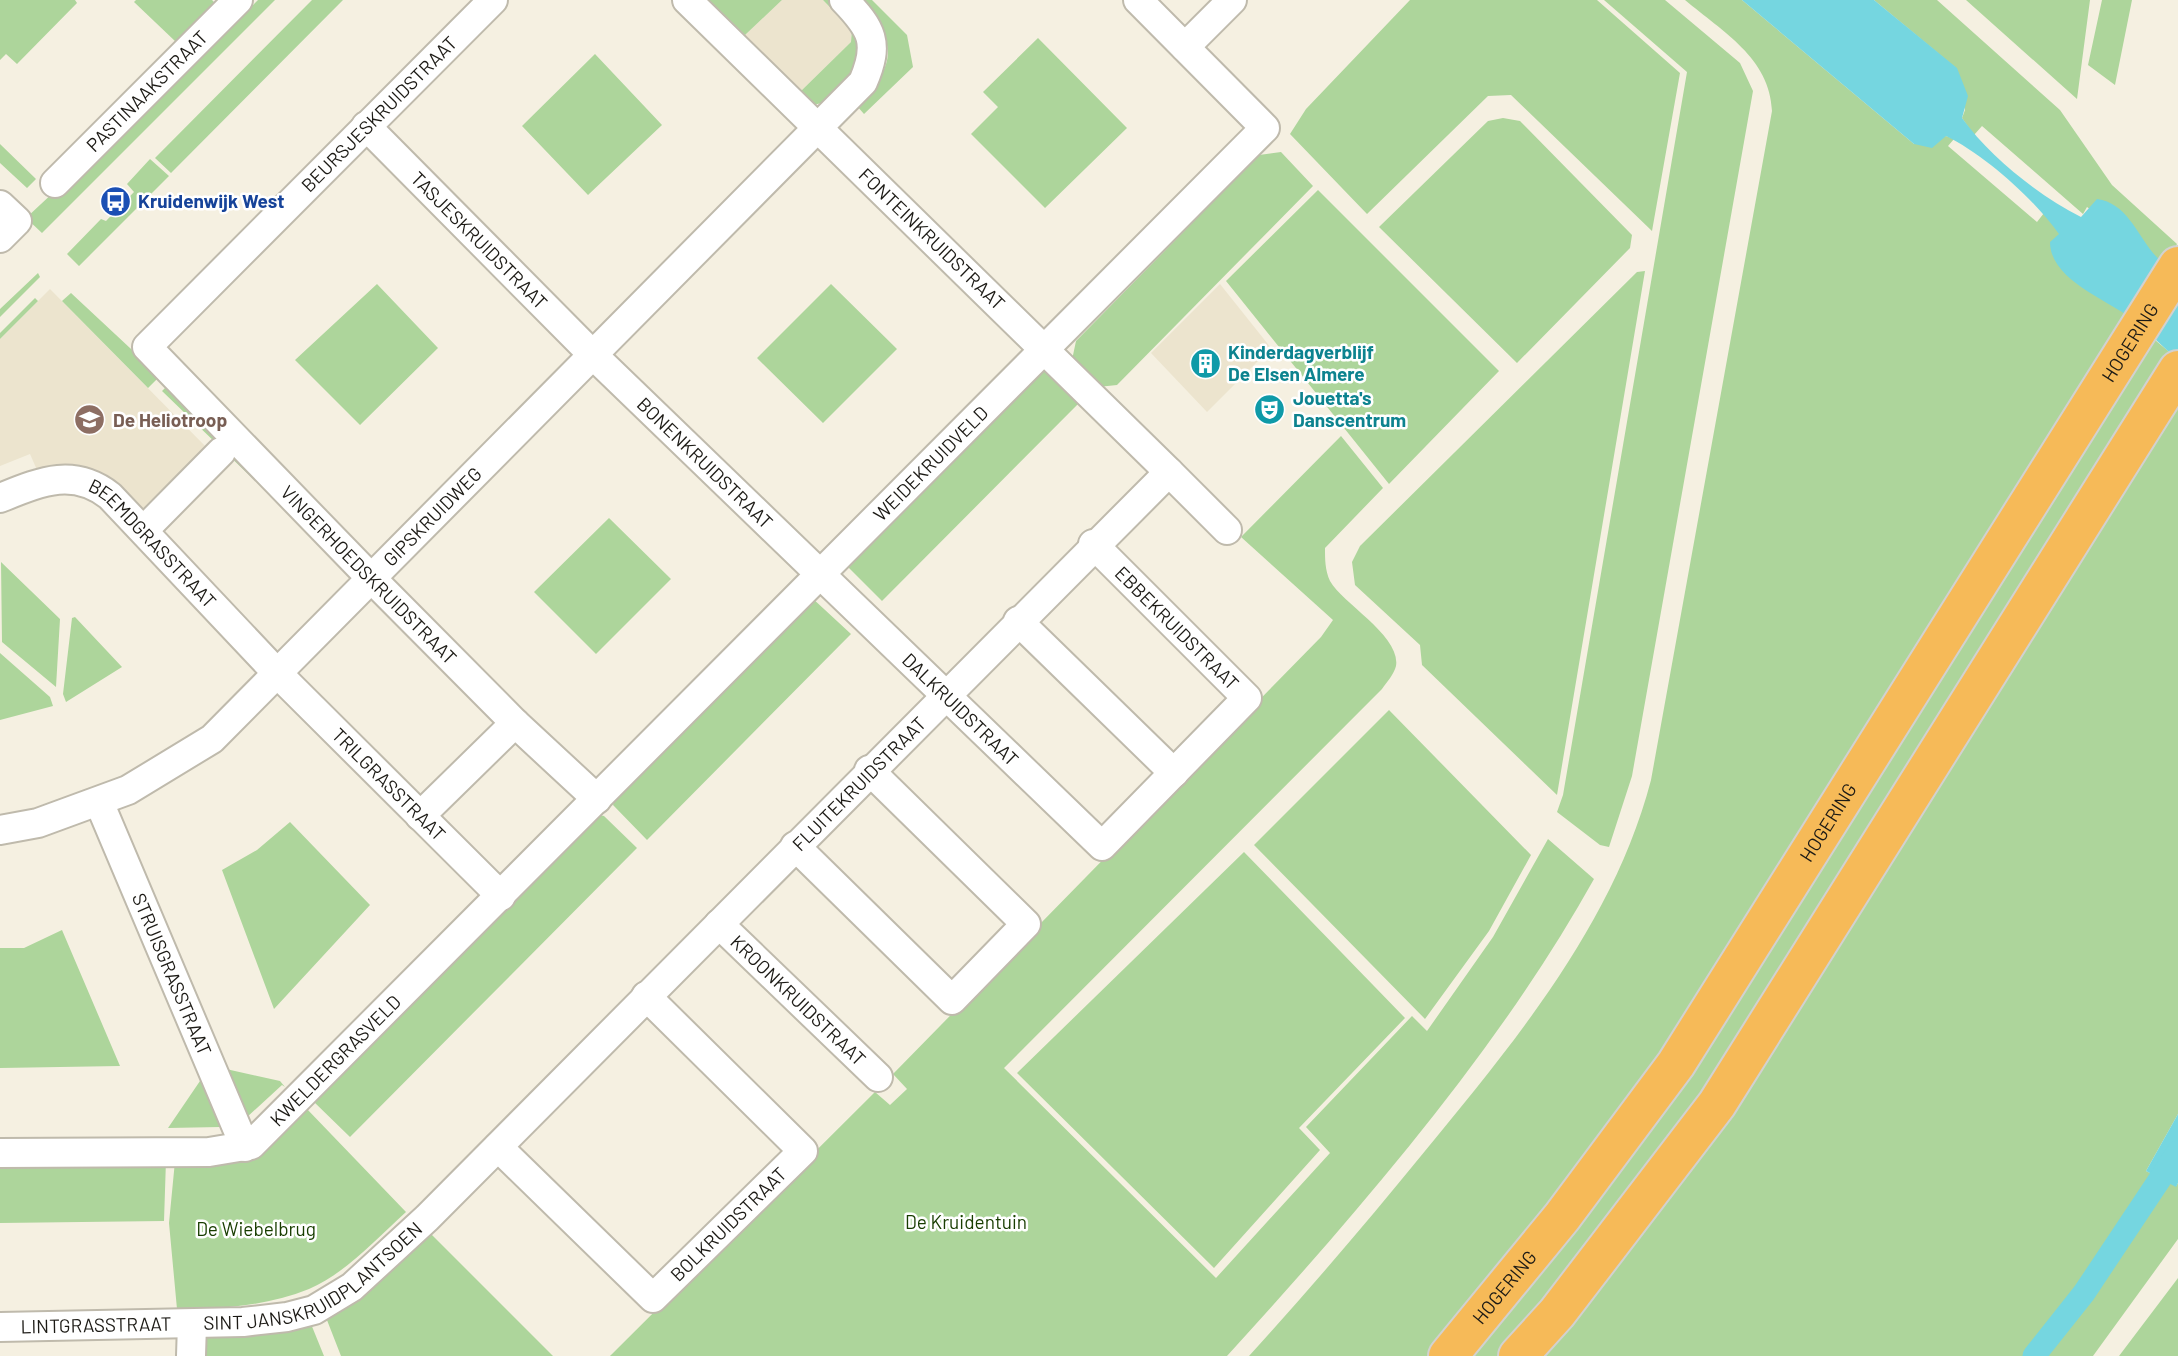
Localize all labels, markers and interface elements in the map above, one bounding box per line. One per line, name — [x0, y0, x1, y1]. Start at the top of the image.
street label: PASTINAAKSTRAAT — [81, 25, 212, 156]
street label: BEURSJESKRUIDSTRAAT — [296, 31, 461, 196]
street label: FONTEINKRUIDSTRAAT — [855, 163, 1010, 314]
street label: TASJESKRUIDSTRAAT — [407, 166, 553, 313]
bus stop icon: Kruidenwijk West — [98, 184, 132, 218]
place label: Kruidenwijk West — [138, 189, 284, 212]
street label: HOGERING — [2096, 299, 2163, 386]
place label: Kinderdagverblijf De Elsen Almere — [1228, 340, 1374, 385]
building icon: Kinderdagverblijf De Elsen Almere — [1188, 346, 1222, 380]
place label: Jouetta's Danscentrum — [1293, 386, 1406, 431]
street label: BONENKRUIDSTRAAT — [633, 392, 778, 533]
theatre icon: Jouetta's Danscentrum — [1253, 392, 1287, 426]
street label: WEIDEKRUIDVELD — [868, 401, 992, 525]
school or university icon: De Heliotroop — [73, 403, 107, 437]
place label: De Heliotroop — [113, 408, 227, 431]
street label: GIPSKRUIDWEG — [378, 462, 486, 571]
street label: BEEMDGRASSTRAAT — [85, 473, 221, 612]
street label: VINGERHOEDSKRUIDSTRAAT — [277, 480, 462, 669]
street label: EBBEKRUIDSTRAAT — [1111, 561, 1244, 694]
street label: DALKRUIDSTRAAT — [898, 648, 1024, 770]
street label: FLUITEKRUIDSTRAAT — [787, 712, 930, 855]
street label: TRILGRASSTRAAT — [328, 723, 451, 845]
street label: HOGERING — [1794, 779, 1861, 866]
street label: STRUISGRASSTRAAT — [128, 889, 217, 1059]
street label: KROONKRUIDSTRAAT — [726, 930, 871, 1070]
street label: KWELDERGRASVELD — [265, 990, 405, 1131]
street label: BOLKRUIDSTRAAT — [665, 1162, 791, 1286]
park label: De Kruidentuin — [905, 1210, 1027, 1233]
park label: De Wiebelbrug — [196, 1217, 316, 1240]
street label: SINT JANSKRUIDPLANTSOEN — [203, 1217, 426, 1334]
street label: HOGERING — [1467, 1245, 1541, 1328]
street label: LINTGRASSTRAAT — [20, 1311, 172, 1338]

